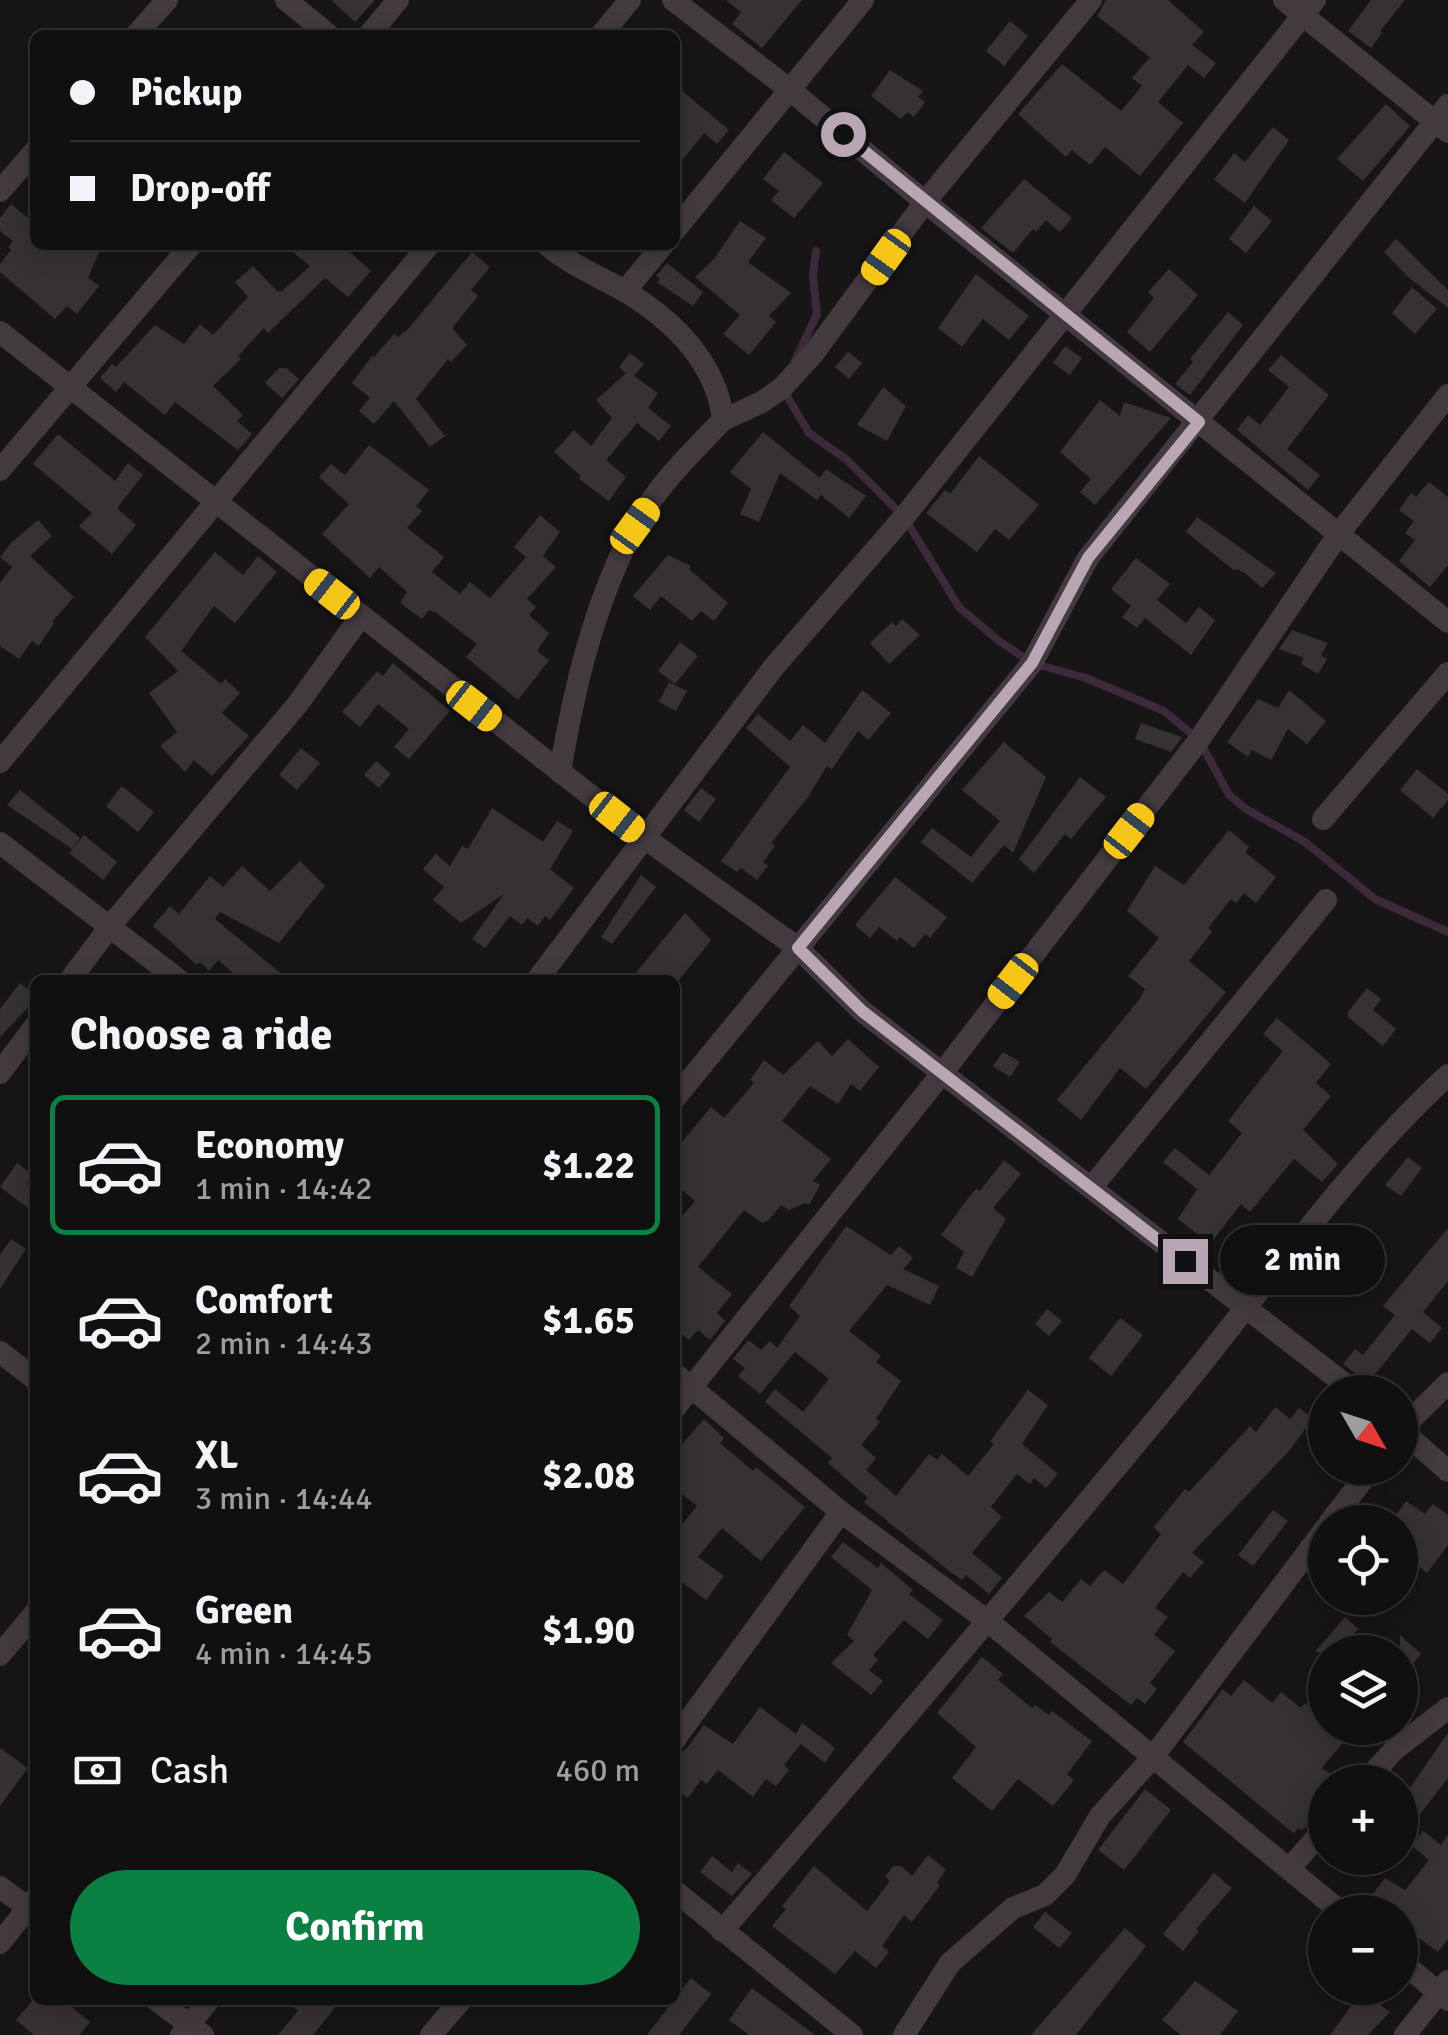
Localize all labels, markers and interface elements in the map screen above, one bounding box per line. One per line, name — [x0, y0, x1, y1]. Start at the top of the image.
text: Pickup — [130, 69, 242, 116]
route start — [821, 112, 866, 157]
text: Drop-off — [130, 165, 270, 212]
car — [856, 224, 916, 290]
car — [605, 493, 665, 559]
car — [299, 564, 365, 624]
car — [441, 676, 507, 736]
car — [584, 787, 650, 847]
car — [1099, 798, 1159, 864]
car — [983, 948, 1043, 1014]
text: Choose a ride — [70, 1007, 333, 1062]
icon: car — [75, 1120, 165, 1210]
text: Economy — [195, 1122, 344, 1169]
text: $1.22 — [542, 1142, 635, 1189]
text: 1 min · 14:42 — [195, 1169, 373, 1208]
callout: 2 min — [1220, 1226, 1385, 1296]
route end — [1163, 1239, 1208, 1284]
text: 2 min — [1264, 1240, 1341, 1279]
icon: car — [75, 1275, 165, 1365]
text: Comfort — [195, 1277, 333, 1324]
text: $1.65 — [542, 1297, 635, 1344]
text: 2 min · 14:43 — [195, 1324, 373, 1363]
north arrow — [1308, 1375, 1418, 1485]
map controls — [1308, 1375, 1418, 2005]
icon: car — [75, 1430, 165, 1520]
text: XL — [195, 1432, 238, 1479]
text: $2.08 — [542, 1452, 635, 1499]
text: 3 min · 14:44 — [195, 1479, 373, 1518]
button: locate — [1308, 1505, 1418, 1615]
icon: car — [75, 1585, 165, 1675]
text: Green — [195, 1587, 293, 1634]
text: $1.90 — [542, 1607, 635, 1654]
text: 4 min · 14:45 — [195, 1634, 373, 1673]
button: layers — [1308, 1635, 1418, 1745]
icon: cash — [70, 1743, 125, 1798]
text: Cash — [150, 1747, 229, 1794]
text: 460 m — [556, 1751, 640, 1790]
button: + — [1308, 1765, 1418, 1875]
button: Confirm — [70, 1870, 640, 1985]
button: − — [1308, 1895, 1418, 2005]

